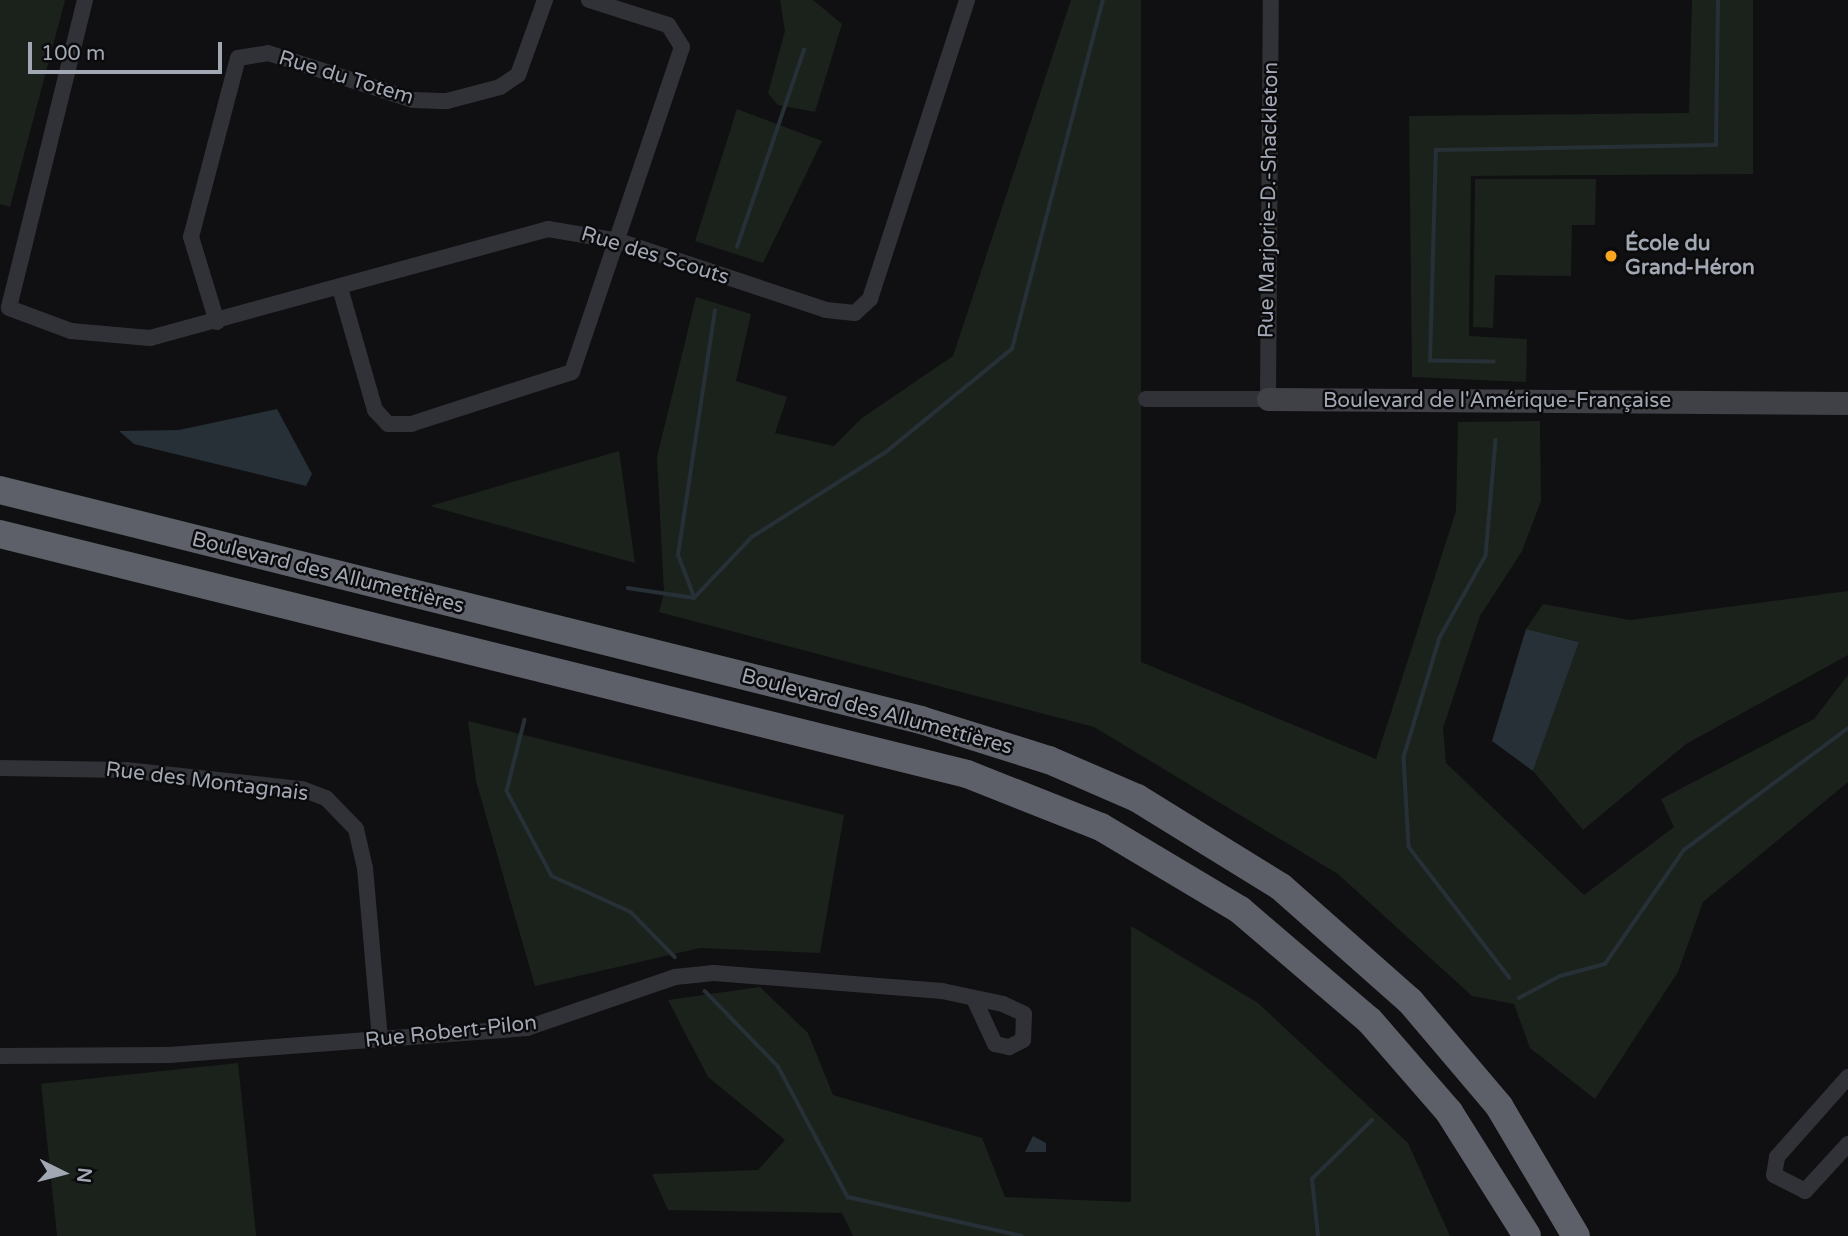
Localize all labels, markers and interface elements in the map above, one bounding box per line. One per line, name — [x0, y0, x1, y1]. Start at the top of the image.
scale bar — [32, 28, 226, 72]
text: 100 m — [41, 41, 105, 66]
street label: Rue du Totem — [275, 46, 417, 110]
street label: Rue Marjorie-D.-Shackleton — [1254, 62, 1284, 338]
street label: Rue des Scouts — [578, 222, 732, 290]
place label: École du Grand-Héron — [1625, 231, 1755, 281]
marker: École du Grand-Héron — [1603, 248, 1619, 264]
street label: Boulevard de l'Amérique-Française — [1323, 388, 1671, 414]
street label: Boulevard des Allumettières — [189, 527, 467, 619]
street label: Boulevard des Allumettières — [739, 664, 1015, 760]
street label: Rue des Montagnais — [104, 757, 310, 807]
street label: Rue Robert-Pilon — [364, 1010, 538, 1054]
north arrow — [28, 1138, 98, 1208]
text: N — [72, 1166, 96, 1184]

